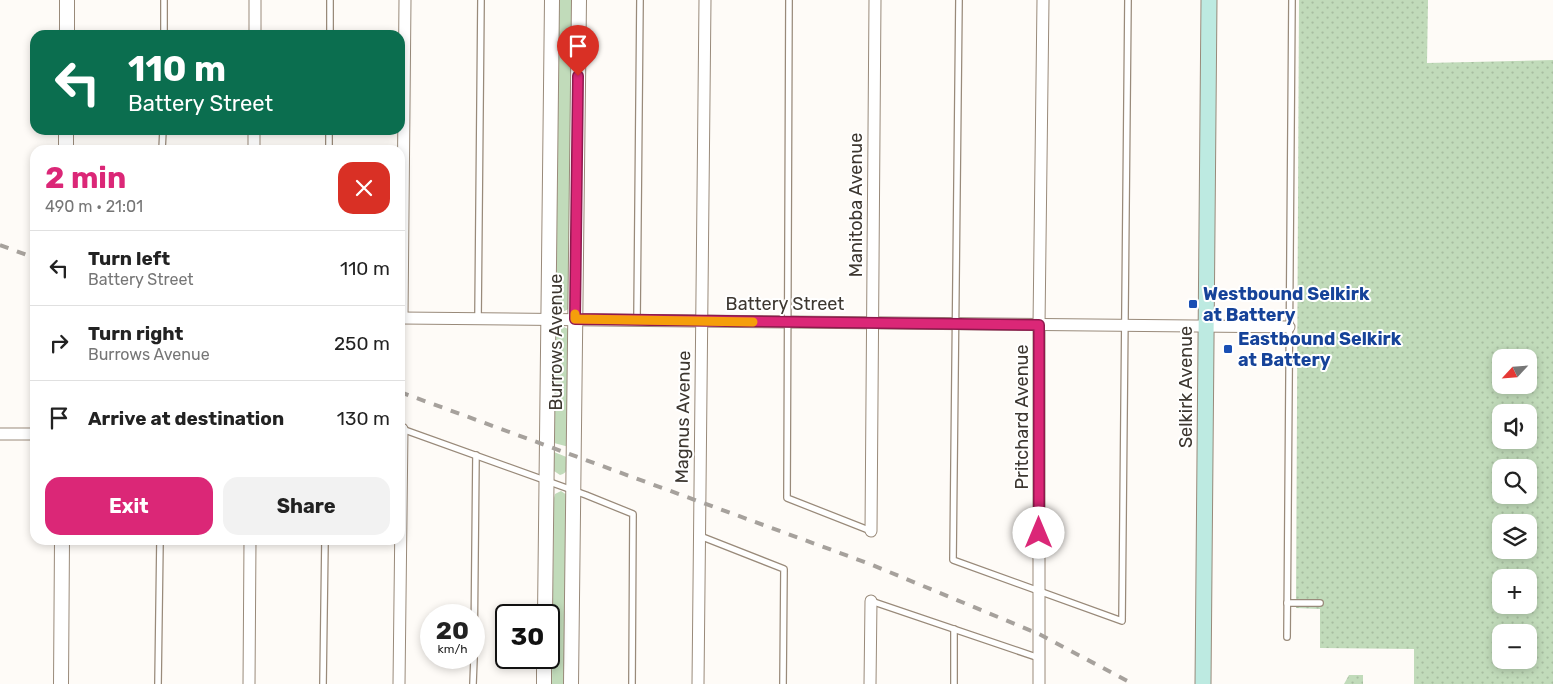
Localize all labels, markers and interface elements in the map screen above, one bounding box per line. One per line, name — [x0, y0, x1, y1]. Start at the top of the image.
pin — [557, 25, 599, 76]
icon: arrive — [564, 32, 592, 60]
text: 110 m — [128, 48, 226, 90]
icon: left — [45, 50, 110, 115]
text: Battery Street — [128, 90, 273, 117]
street label: Manitoba Avenue — [845, 133, 867, 277]
text: 2 min — [45, 160, 126, 196]
button: close — [338, 162, 390, 214]
text: 490 m · 21:01 — [45, 197, 143, 216]
text: Turn left — [88, 247, 170, 270]
icon: left — [45, 254, 73, 282]
text: 110 m — [340, 257, 390, 280]
text: Battery Street — [88, 270, 194, 289]
street label: Burrows Avenue — [545, 274, 567, 410]
place label: Westbound Selkirk at Battery — [1203, 283, 1370, 326]
street label: Battery Street — [726, 293, 844, 315]
marker: Westbound Selkirk at Battery — [1187, 298, 1199, 310]
text: Turn right — [88, 322, 183, 345]
street label: Selkirk Avenue — [1175, 326, 1197, 448]
place label: Eastbound Selkirk at Battery — [1238, 328, 1402, 371]
icon: right — [45, 329, 73, 357]
text: 250 m — [334, 332, 390, 355]
marker: Eastbound Selkirk at Battery — [1222, 343, 1234, 355]
text: Burrows Avenue — [88, 345, 210, 364]
street label: Pritchard Avenue — [1011, 345, 1033, 489]
north arrow — [1492, 349, 1538, 394]
map controls — [1492, 349, 1537, 669]
street label: Magnus Avenue — [671, 350, 695, 484]
icon: arrive — [45, 404, 73, 432]
button: sound — [1492, 404, 1537, 449]
text: Arrive at destination — [88, 407, 284, 430]
text: 130 m — [337, 407, 390, 430]
button: search — [1492, 459, 1537, 504]
button: Exit — [45, 477, 213, 535]
button: Share — [223, 477, 390, 535]
position arrow — [1012, 506, 1064, 558]
button: layers — [1492, 514, 1537, 559]
button: + — [1492, 569, 1537, 614]
speed limit sign: 30 — [495, 604, 560, 669]
text: 20 — [436, 616, 469, 645]
button: − — [1492, 624, 1537, 669]
text: km/h — [438, 642, 467, 656]

